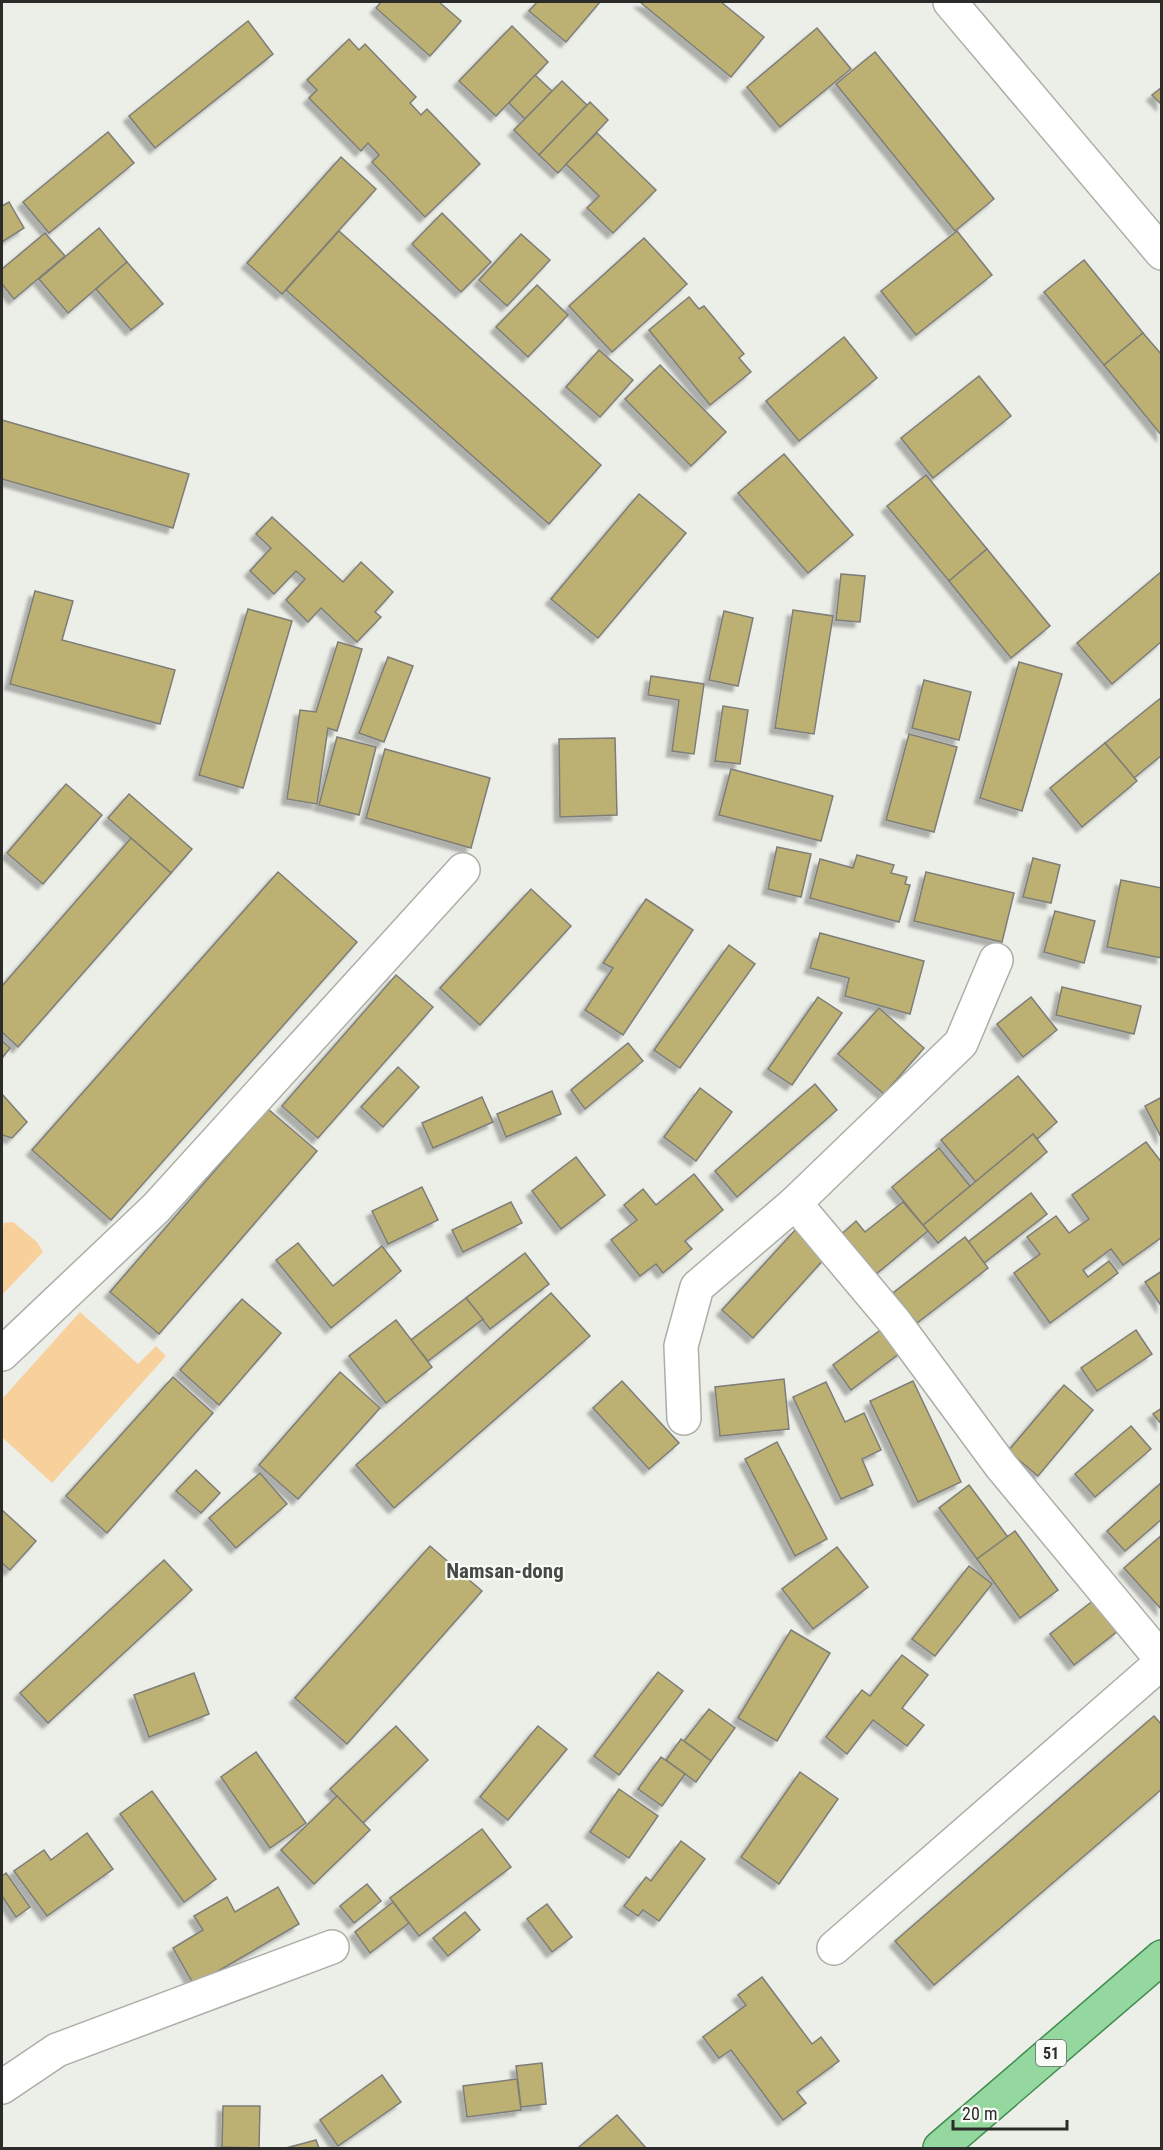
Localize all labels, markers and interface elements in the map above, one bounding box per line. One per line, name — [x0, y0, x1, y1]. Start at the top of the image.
district label: Namsan-dong — [446, 1559, 564, 1583]
road number: 51 — [1036, 2040, 1066, 2066]
scale bar — [953, 2093, 1067, 2131]
text: 20 m — [962, 2103, 997, 2124]

